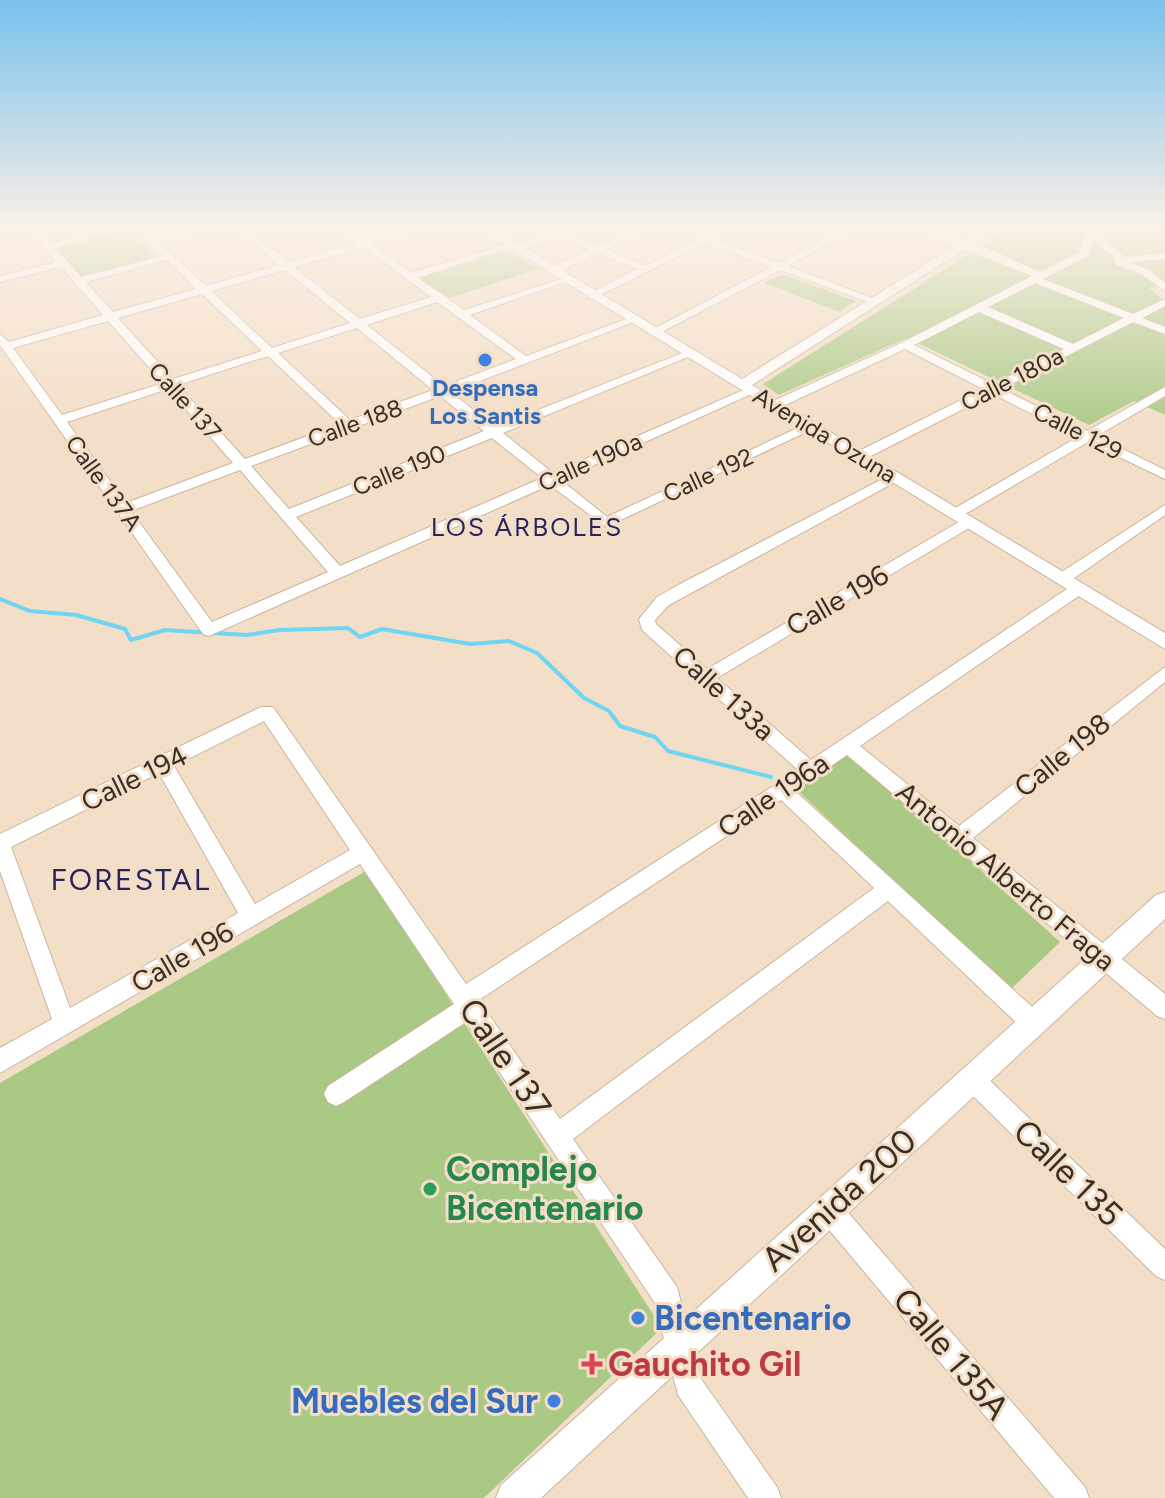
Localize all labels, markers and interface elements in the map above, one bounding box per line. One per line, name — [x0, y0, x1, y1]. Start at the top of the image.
street label: Calle 180a — [956, 341, 1068, 417]
marker: Despensa Los Santis — [476, 351, 494, 369]
street label: Calle 137 — [142, 356, 228, 446]
place label: Despensa Los Santis — [429, 373, 541, 430]
street label: Avenida Ozuna — [748, 381, 902, 489]
street label: Calle 188 — [304, 393, 406, 453]
street label: Calle 129 — [1029, 396, 1127, 466]
street label: Calle 190a — [534, 426, 646, 498]
street label: Calle 137A — [60, 429, 149, 537]
street label: Calle 190 — [348, 438, 450, 502]
street label: Calle 192 — [658, 442, 758, 508]
district label: LOS ÁRBOLES — [431, 511, 623, 543]
street label: Calle 196 — [780, 557, 894, 643]
street label: Calle 133a — [666, 638, 782, 748]
street label: Calle 198 — [1007, 706, 1117, 804]
street label: Calle 194 — [75, 738, 193, 818]
street label: Calle 196a — [711, 746, 835, 844]
street label: Antonio Alberto Fraga — [889, 774, 1123, 978]
district label: FORESTAL — [51, 861, 211, 898]
street label: Calle 196 — [125, 914, 239, 1000]
street label: Calle 137 — [450, 991, 560, 1125]
street label: Calle 135 — [1005, 1111, 1131, 1235]
street label: Avenida 200 — [753, 1120, 925, 1280]
place label: Complejo Bicentenario — [446, 1149, 644, 1229]
marker: Complejo Bicentenario — [421, 1180, 439, 1198]
street label: Calle 135A — [884, 1280, 1018, 1428]
place label: Bicentenario — [654, 1298, 852, 1339]
marker: Bicentenario — [629, 1309, 647, 1327]
place label: Gauchito Gil — [608, 1344, 801, 1385]
marker: Gauchito Gil — [583, 1355, 601, 1373]
place label: Muebles del Sur — [291, 1381, 538, 1422]
marker: Muebles del Sur — [545, 1392, 563, 1410]

